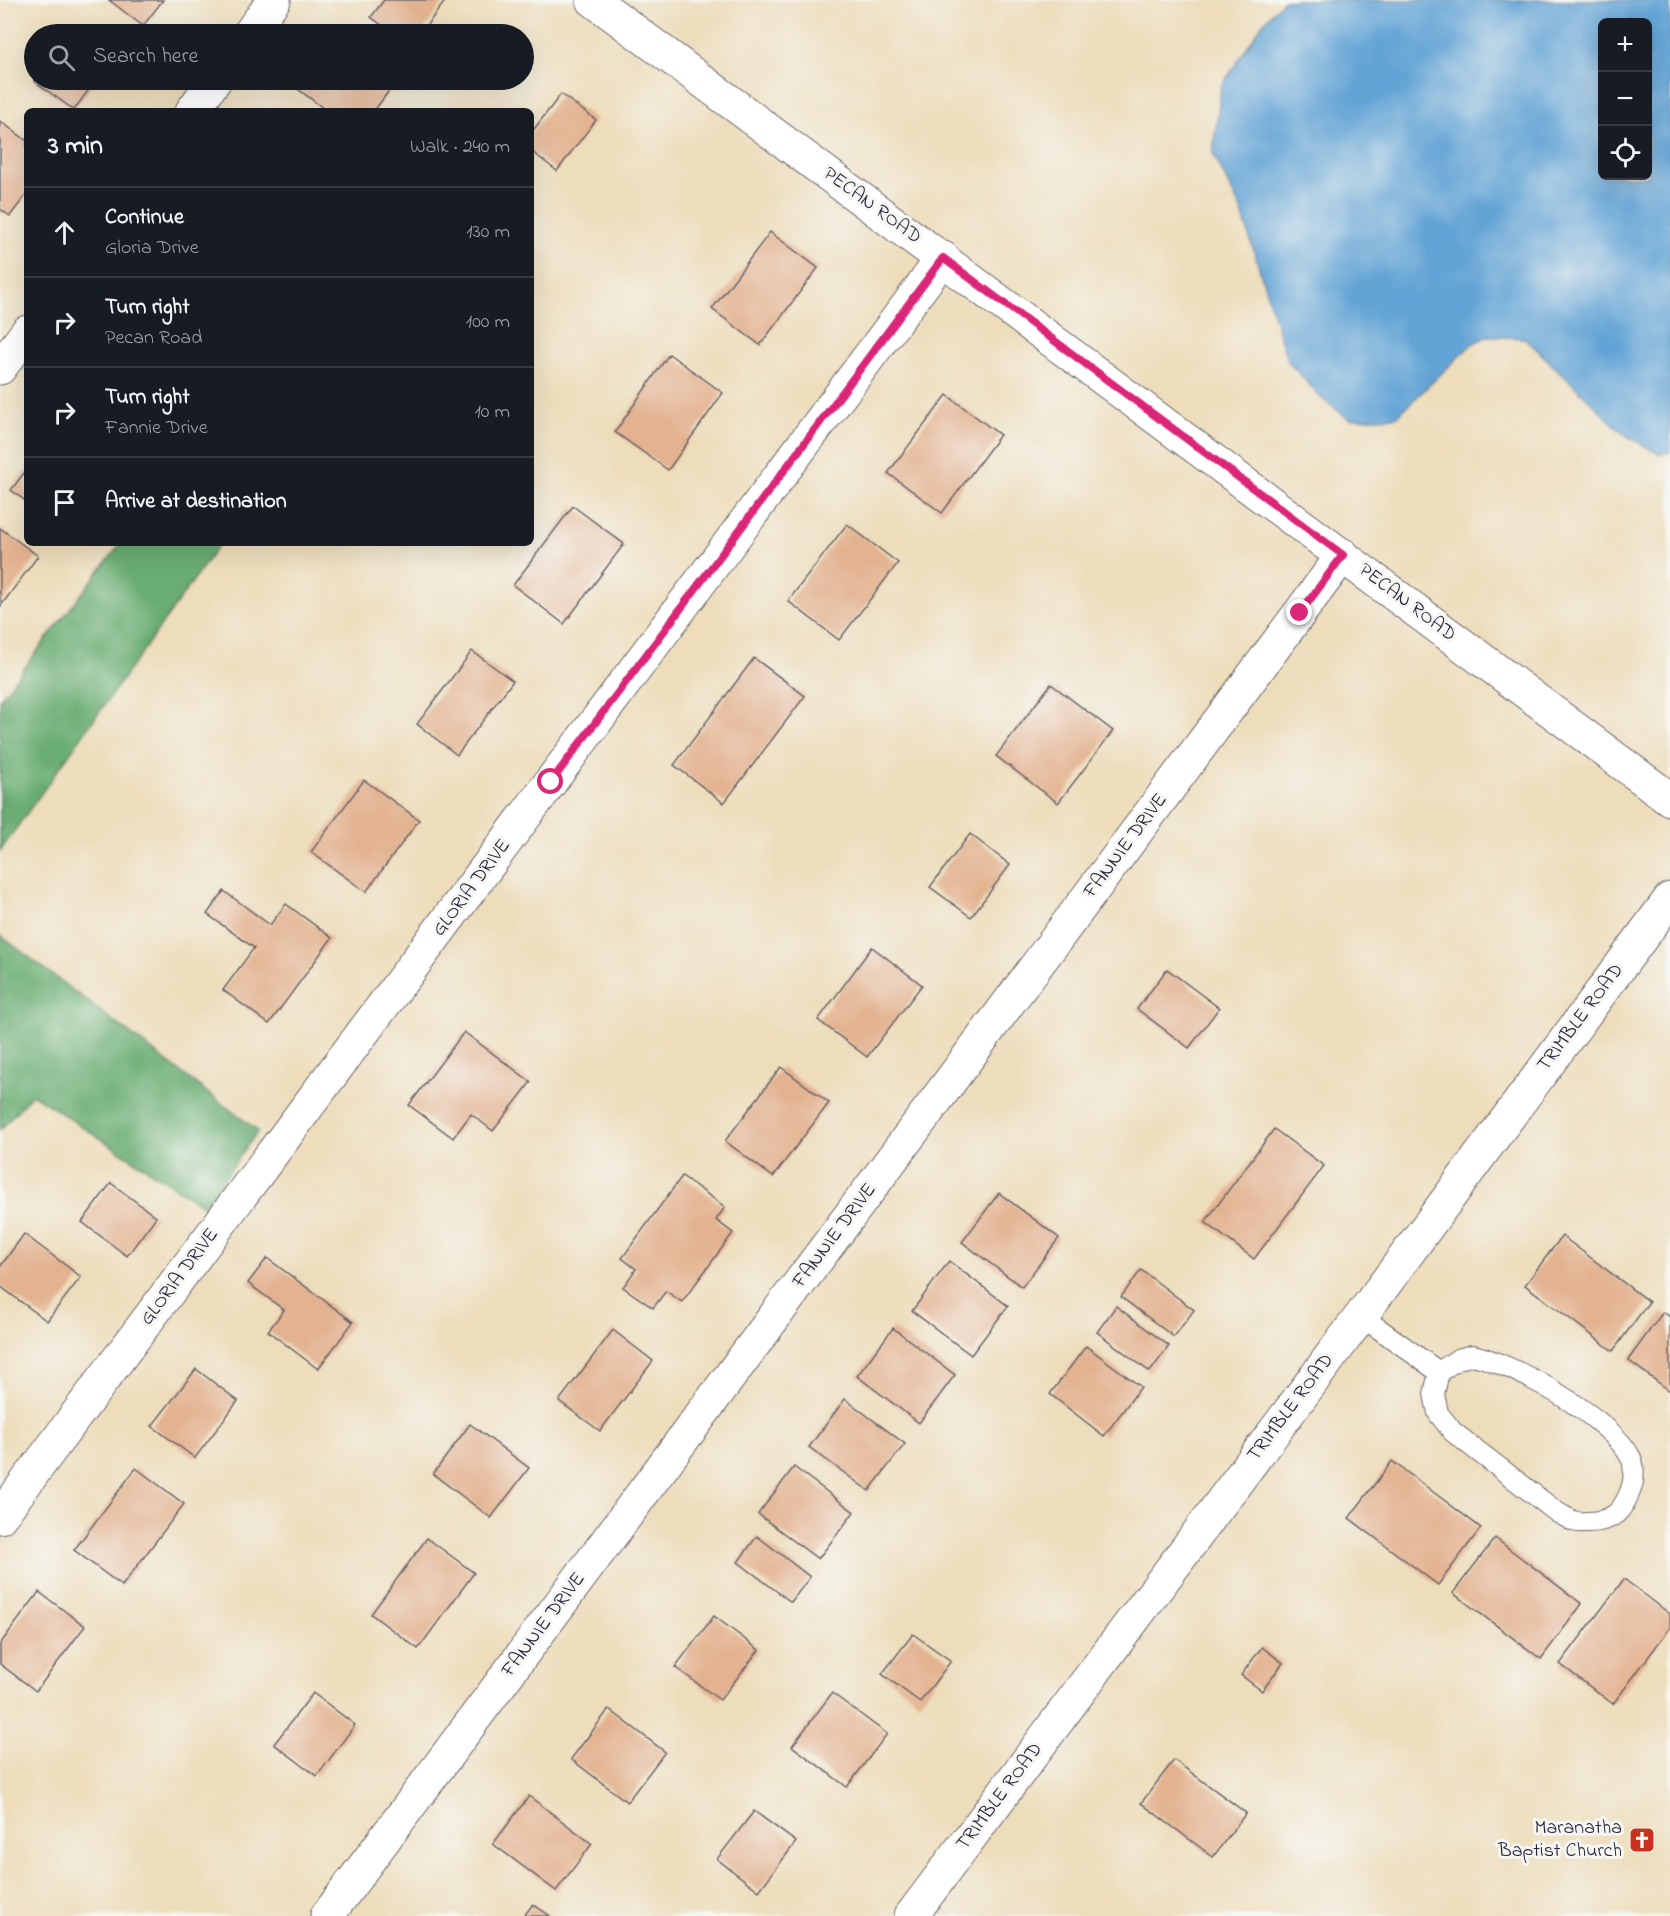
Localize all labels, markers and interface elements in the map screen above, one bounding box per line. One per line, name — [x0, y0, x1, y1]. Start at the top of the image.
map controls — [1598, 18, 1652, 180]
button: + — [1598, 18, 1652, 72]
search box — [24, 24, 534, 90]
icon: search — [45, 41, 78, 74]
text: Search here — [93, 41, 198, 73]
button: − — [1598, 72, 1652, 126]
button: locate — [1598, 126, 1652, 180]
text: 3 min — [48, 128, 103, 166]
text: Walk · 240 m — [410, 133, 510, 162]
street label: PECAN ROAD — [817, 160, 927, 252]
text: Continue — [105, 202, 184, 234]
icon: ahead — [48, 216, 81, 249]
text: 130 m — [466, 218, 510, 247]
text: Gloria Drive — [105, 234, 199, 263]
text: Turn right — [105, 292, 190, 324]
icon: right — [48, 306, 81, 339]
text: 100 m — [466, 308, 510, 337]
text: Pecan Road — [105, 324, 202, 353]
text: Turn right — [105, 382, 190, 414]
icon: right — [48, 396, 81, 429]
text: 10 m — [474, 398, 510, 427]
text: Fannie Drive — [105, 414, 208, 443]
icon: arrive — [48, 486, 81, 519]
text: Arrive at destination — [105, 486, 287, 518]
street label: PECAN ROAD — [1352, 557, 1462, 649]
route end — [1286, 599, 1312, 625]
route start — [537, 768, 563, 794]
street label: FANNIE DRIVE — [1076, 787, 1175, 905]
street label: GLORIA DRIVE — [426, 833, 518, 943]
street label: TRIMBLE ROAD — [1531, 958, 1631, 1078]
street label: FANNIE DRIVE — [785, 1177, 884, 1295]
street label: GLORIA DRIVE — [134, 1222, 226, 1332]
street label: TRIMBLE ROAD — [1241, 1348, 1341, 1468]
street label: FANNIE DRIVE — [494, 1566, 593, 1684]
street label: TRIMBLE ROAD — [950, 1737, 1050, 1857]
place label: Maranatha Baptist Church — [1497, 1814, 1622, 1866]
church icon: Maranatha Baptist Church — [1627, 1825, 1657, 1855]

